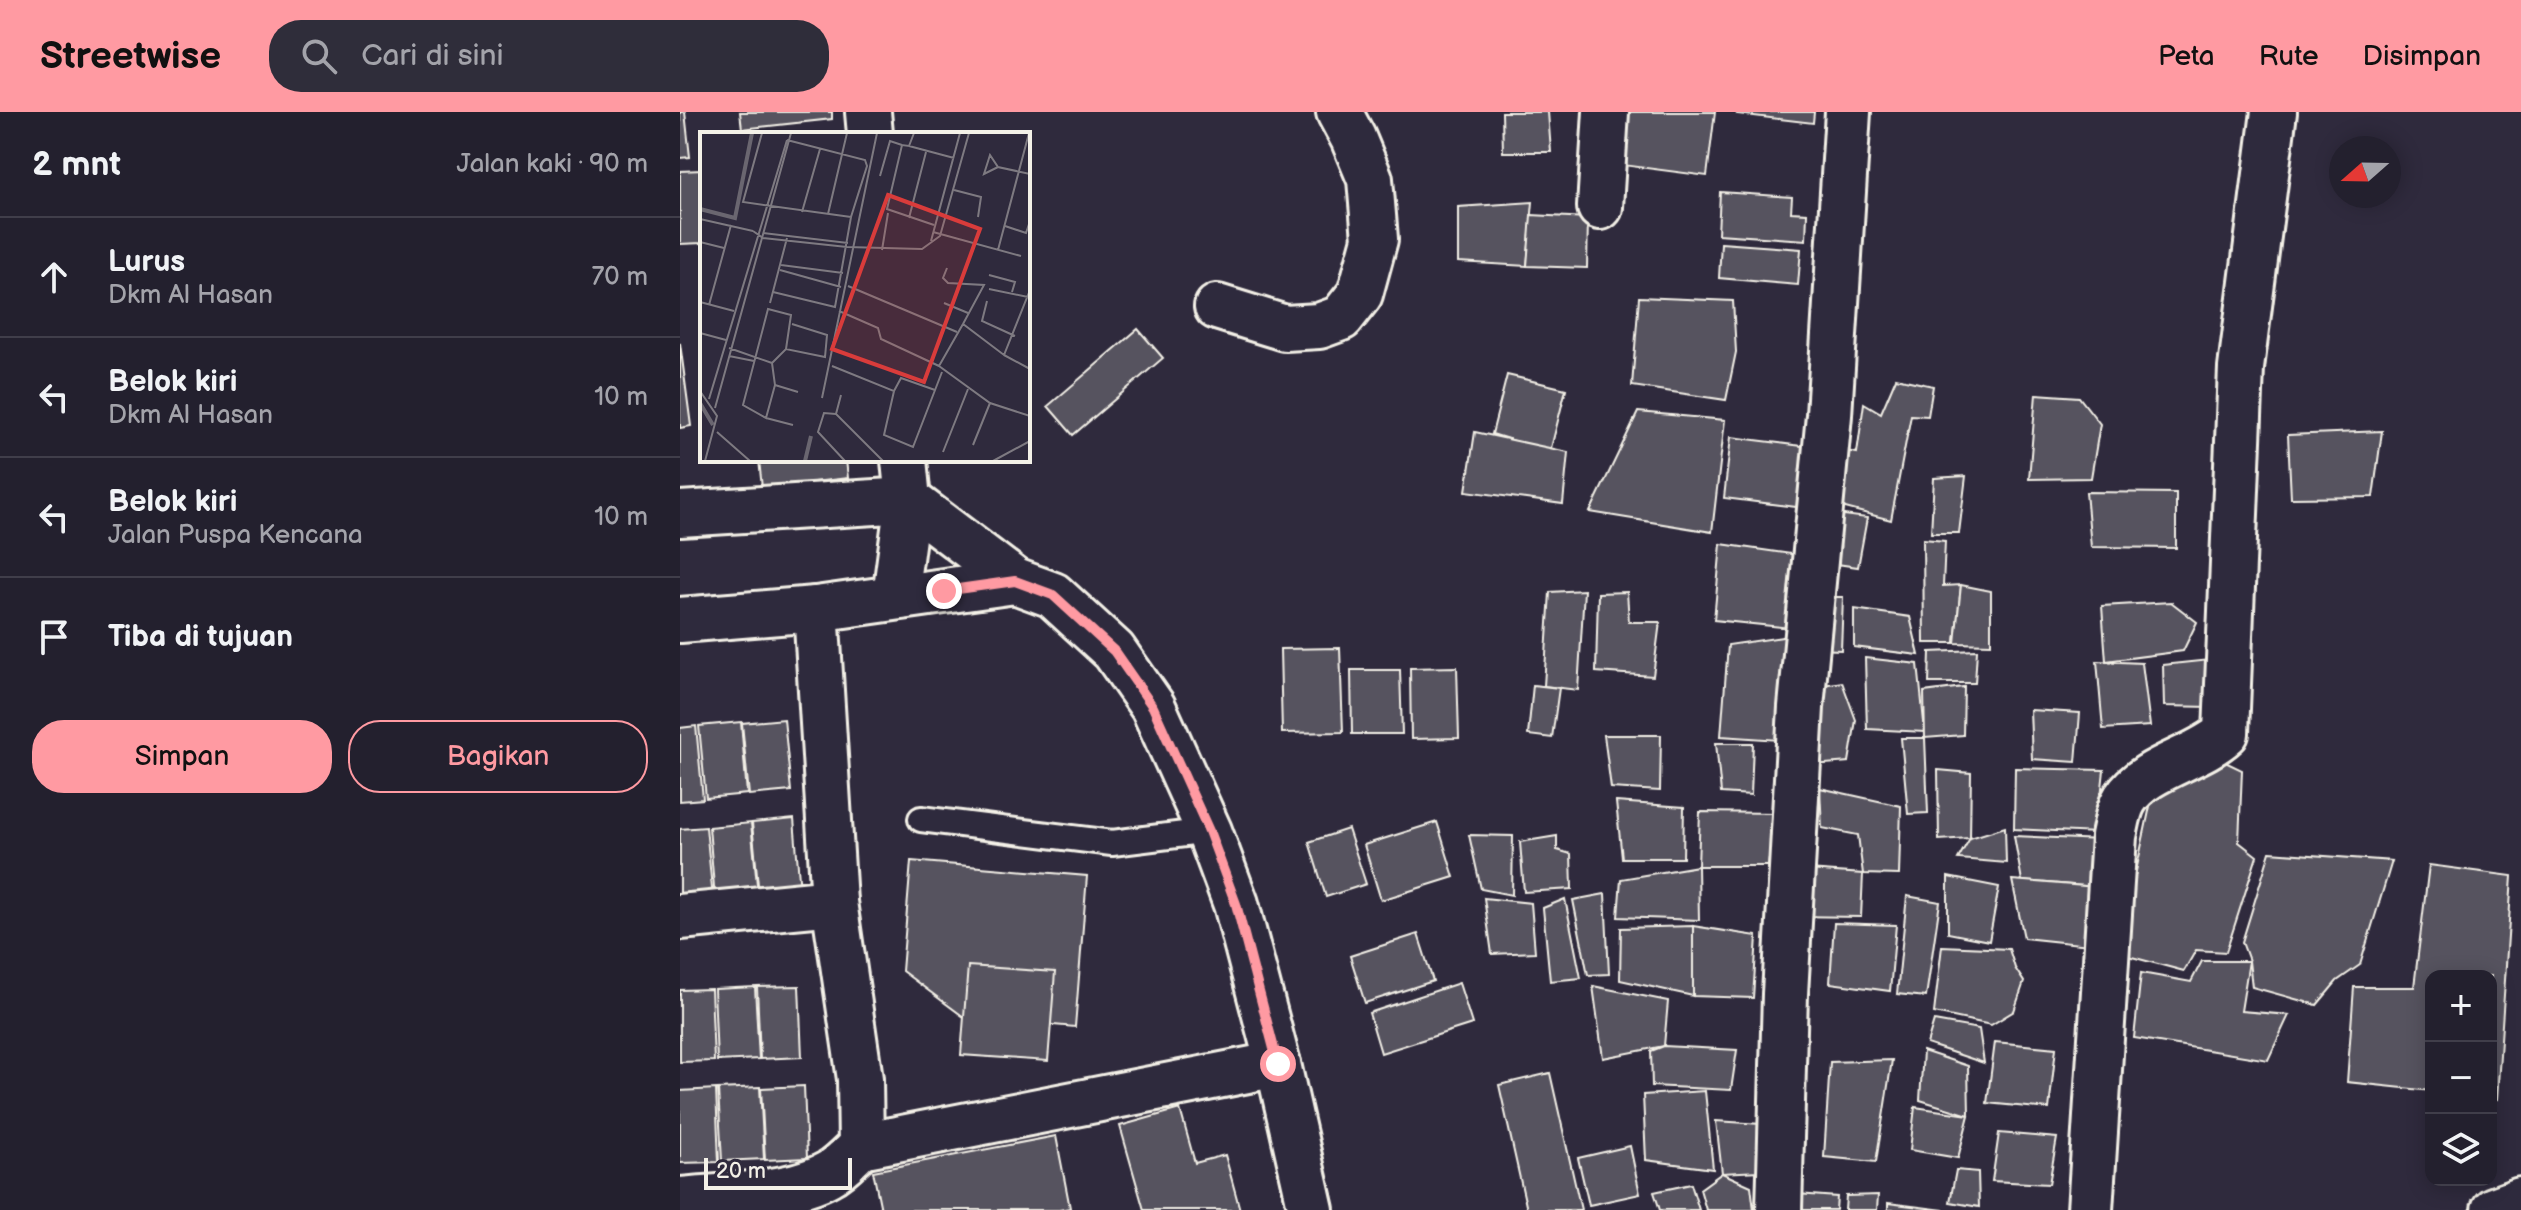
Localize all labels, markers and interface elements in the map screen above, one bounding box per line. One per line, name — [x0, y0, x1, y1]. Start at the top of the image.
search box — [269, 20, 829, 92]
text: Streetwise — [40, 34, 221, 79]
icon: search — [297, 34, 341, 78]
text: Cari di sini — [361, 38, 504, 74]
text: Peta — [2158, 40, 2215, 73]
text: Rute — [2259, 40, 2319, 73]
text: Disimpan — [2363, 40, 2481, 73]
inset map — [700, 132, 1030, 462]
north arrow — [2329, 136, 2401, 208]
text: 2 mnt — [32, 144, 121, 185]
text: Jalan kaki · 90 m — [457, 149, 648, 180]
text: Lurus — [108, 244, 185, 280]
icon: ahead — [32, 255, 76, 299]
text: 70 m — [591, 262, 648, 293]
text: Dkm Al Hasan — [108, 280, 273, 311]
text: Belok kiri — [108, 364, 237, 400]
icon: left — [32, 375, 76, 419]
text: 10 m — [594, 382, 648, 413]
text: Dkm Al Hasan — [108, 400, 273, 431]
text: Belok kiri — [108, 484, 237, 520]
icon: left — [32, 495, 76, 539]
text: 10 m — [594, 502, 648, 533]
text: Jalan Puspa Kencana — [108, 520, 363, 551]
route end — [926, 573, 962, 609]
icon: arrive — [32, 615, 76, 659]
text: Tiba di tujuan — [108, 619, 293, 655]
button: Simpan — [32, 720, 332, 793]
button: Bagikan — [348, 720, 648, 793]
map controls — [2425, 970, 2497, 1186]
button: + — [2425, 970, 2497, 1042]
button: − — [2425, 1042, 2497, 1114]
route start — [1260, 1046, 1296, 1082]
button: layers — [2425, 1114, 2497, 1186]
scale bar — [704, 1154, 852, 1190]
text: 20 m — [716, 1158, 766, 1185]

